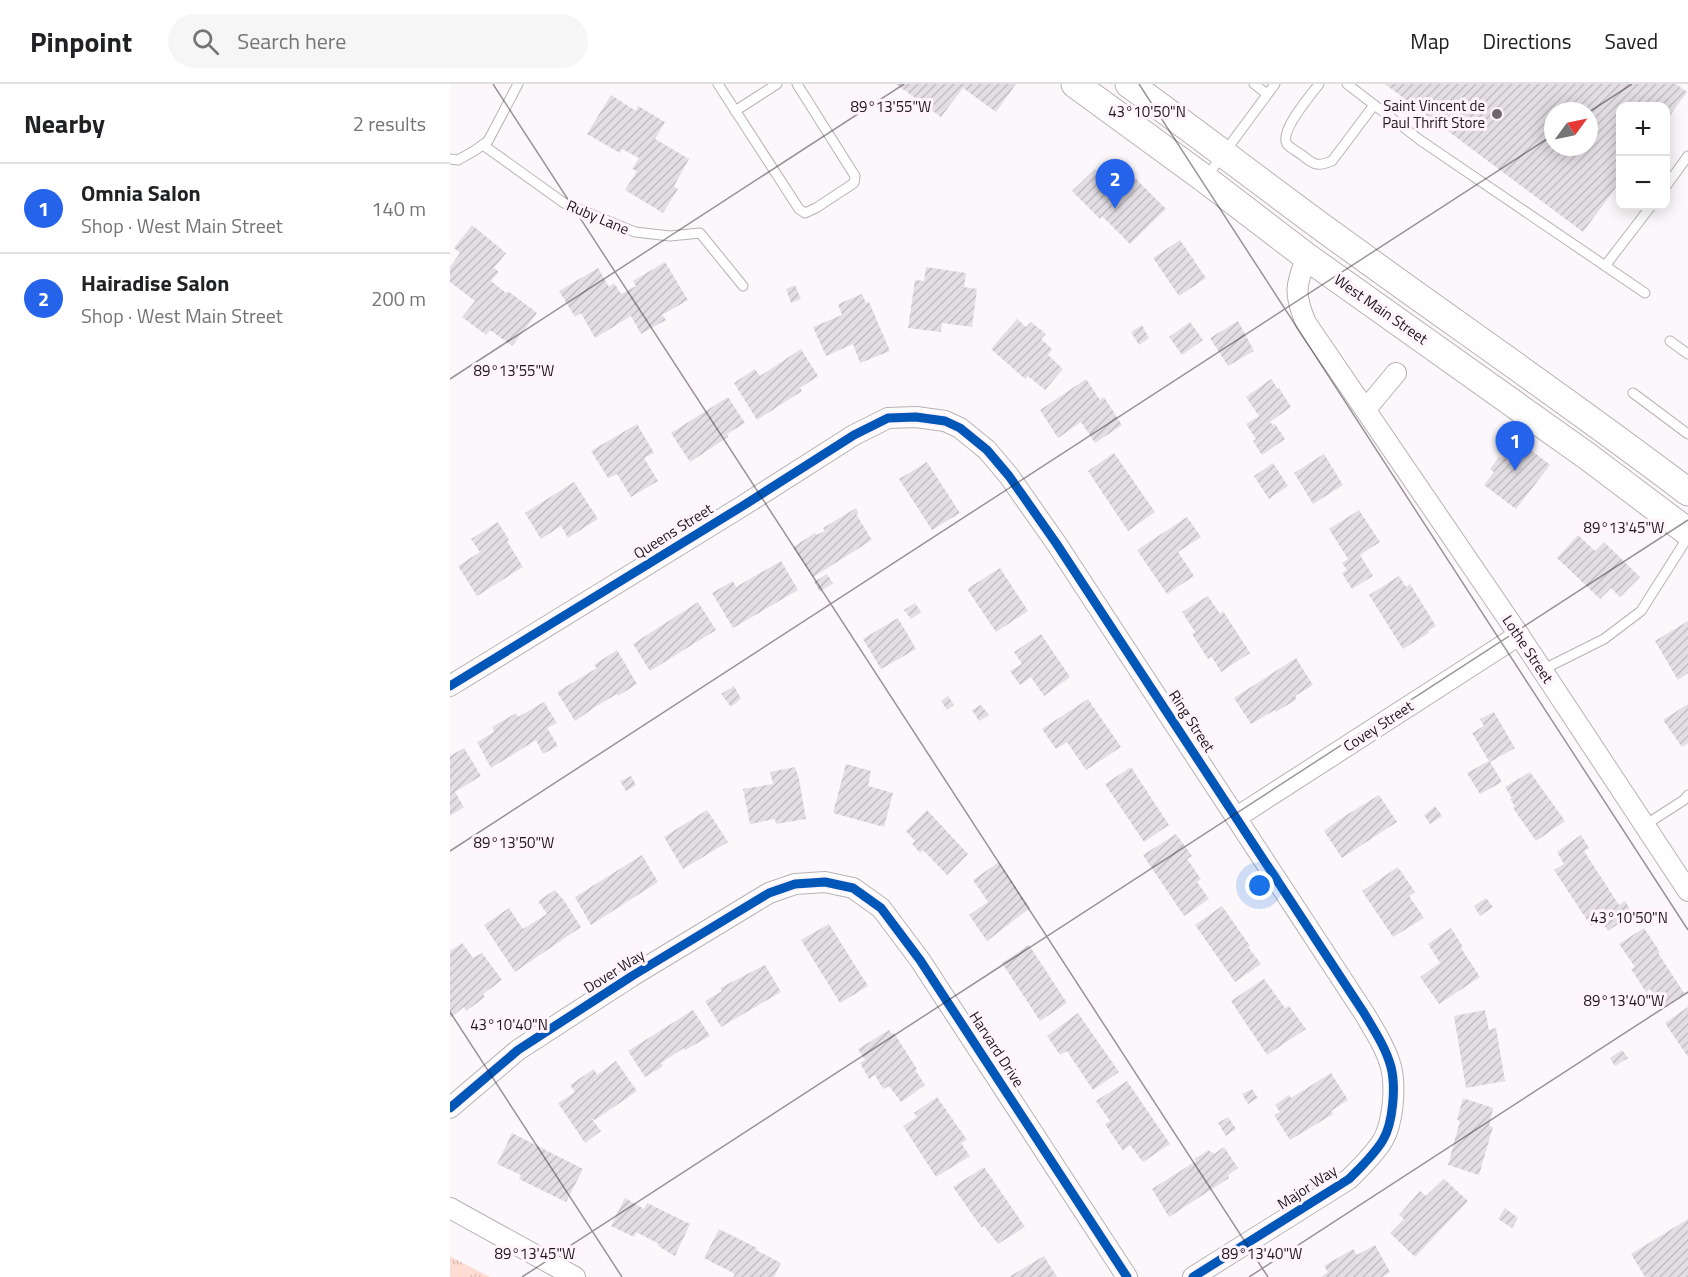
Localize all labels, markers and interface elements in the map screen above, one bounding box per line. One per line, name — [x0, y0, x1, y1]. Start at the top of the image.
search box — [168, 14, 588, 68]
text: Pinpoint — [30, 20, 132, 63]
text: Search here — [237, 24, 346, 58]
icon: search — [189, 25, 222, 58]
text: Map — [1410, 25, 1450, 57]
text: Directions — [1483, 25, 1572, 57]
text: Saved — [1605, 25, 1658, 57]
place label: Saint Vincent de Paul Thrift Store — [1382, 94, 1485, 134]
text: 89°13'55"W — [851, 95, 931, 118]
text: 43°10'50"N — [1108, 100, 1186, 123]
north arrow — [1544, 102, 1598, 156]
map controls — [1616, 102, 1670, 210]
button: + — [1616, 102, 1670, 156]
text: Nearby — [24, 104, 105, 143]
marker: Saint Vincent de Paul Thrift Store — [1490, 107, 1504, 121]
text: 2 results — [353, 108, 426, 139]
button: − — [1616, 156, 1670, 210]
pin: 2 — [1096, 160, 1134, 209]
text: Omnia Salon — [81, 176, 201, 210]
text: 1 — [38, 193, 49, 224]
text: 140 m — [371, 193, 426, 224]
street label: Ruby Lane — [563, 194, 633, 240]
text: Shop · West Main Street — [81, 210, 283, 241]
text: Hairadise Salon — [81, 266, 229, 300]
street label: West Main Street — [1330, 268, 1433, 350]
text: 2 — [38, 283, 49, 314]
text: 200 m — [371, 283, 426, 314]
text: Shop · West Main Street — [81, 300, 283, 331]
text: 89°13'55"W — [474, 359, 554, 382]
pin: 1 — [1496, 422, 1534, 471]
street label: Queens Street — [629, 497, 718, 565]
text: 89°13'45"W — [1584, 516, 1664, 539]
street label: Lothe Street — [1497, 610, 1560, 688]
street label: Ring Street — [1163, 685, 1221, 757]
street label: Covey Street — [1338, 694, 1418, 757]
text: 89°13'50"W — [474, 831, 554, 854]
your location — [1245, 871, 1274, 900]
text: 43°10'50"N — [1590, 906, 1668, 929]
street label: Dover Way — [579, 943, 649, 999]
text: 89°13'40"W — [1584, 989, 1664, 1012]
street label: Harvard Drive — [964, 1006, 1030, 1092]
text: 43°10'40"N — [470, 1013, 548, 1036]
street label: Major Way — [1272, 1159, 1342, 1215]
text: 89°13'45"W — [495, 1242, 575, 1265]
text: 89°13'40"W — [1222, 1242, 1302, 1265]

